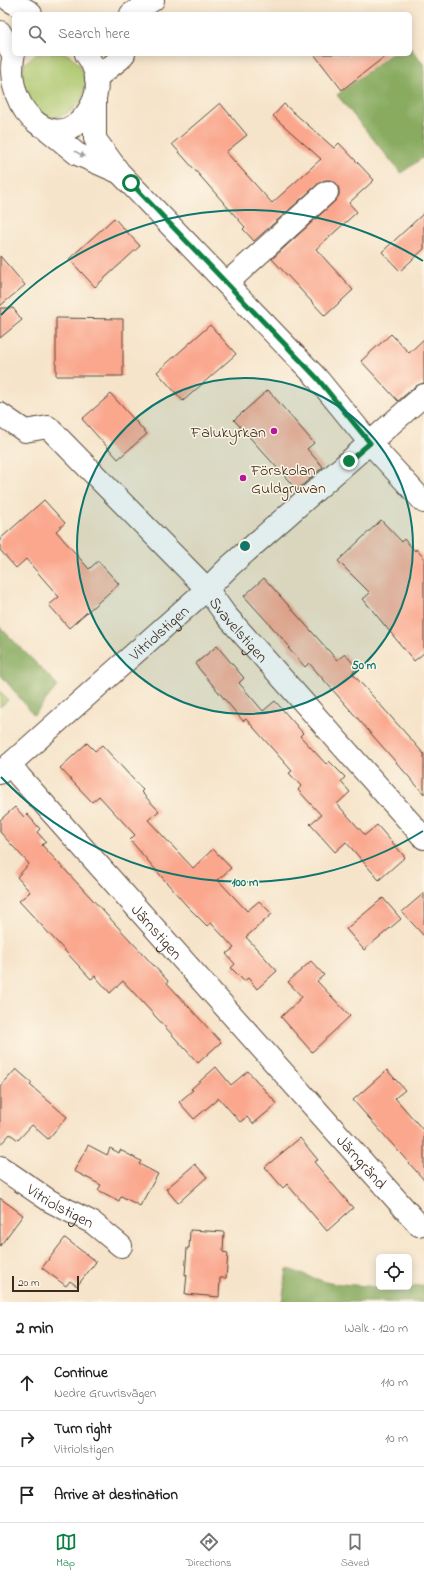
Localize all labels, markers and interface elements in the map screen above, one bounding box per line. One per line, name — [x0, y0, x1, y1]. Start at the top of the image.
search box — [12, 12, 412, 56]
icon: search — [26, 23, 48, 45]
text: Search here — [58, 23, 130, 45]
one-way arrow — [74, 151, 86, 158]
route start — [122, 174, 140, 192]
place label: Falukyrkan — [190, 421, 266, 445]
marker: Falukyrkan — [269, 426, 279, 436]
route end — [340, 452, 358, 470]
place label: Förskolan Guldgruvan — [250, 459, 326, 501]
marker: Förskolan Guldgruvan — [238, 473, 248, 483]
centre of rings — [238, 539, 252, 553]
street label: Svavelstigen — [202, 592, 273, 669]
street label: Vitriolstigen — [124, 600, 195, 668]
text: 50 m — [352, 657, 377, 675]
text: 100 m — [232, 874, 259, 892]
street label: Järnstigen — [125, 899, 187, 966]
street label: Järngränd — [330, 1130, 392, 1195]
street label: Vitriolstigen — [20, 1178, 98, 1236]
map controls — [376, 1254, 412, 1290]
button: locate — [376, 1254, 412, 1290]
scale bar — [12, 1274, 79, 1293]
text: 20 m — [18, 1275, 40, 1291]
text: 2 min — [16, 1316, 53, 1341]
text: Walk · 120 m — [344, 1319, 408, 1338]
text: Continue — [54, 1362, 108, 1384]
icon: ahead — [16, 1372, 38, 1394]
text: 110 m — [381, 1373, 408, 1392]
text: Nedre Gruvrisvägen — [54, 1384, 156, 1403]
text: Turn right — [54, 1418, 112, 1440]
icon: right — [16, 1428, 38, 1450]
text: 10 m — [385, 1429, 408, 1448]
text: Vitriolstigen — [54, 1440, 114, 1459]
icon: arrive — [16, 1484, 38, 1506]
text: Arrive at destination — [54, 1484, 178, 1506]
tab: Map — [55, 1531, 77, 1571]
tab: Directions — [186, 1531, 231, 1571]
tab: Saved — [341, 1531, 369, 1571]

